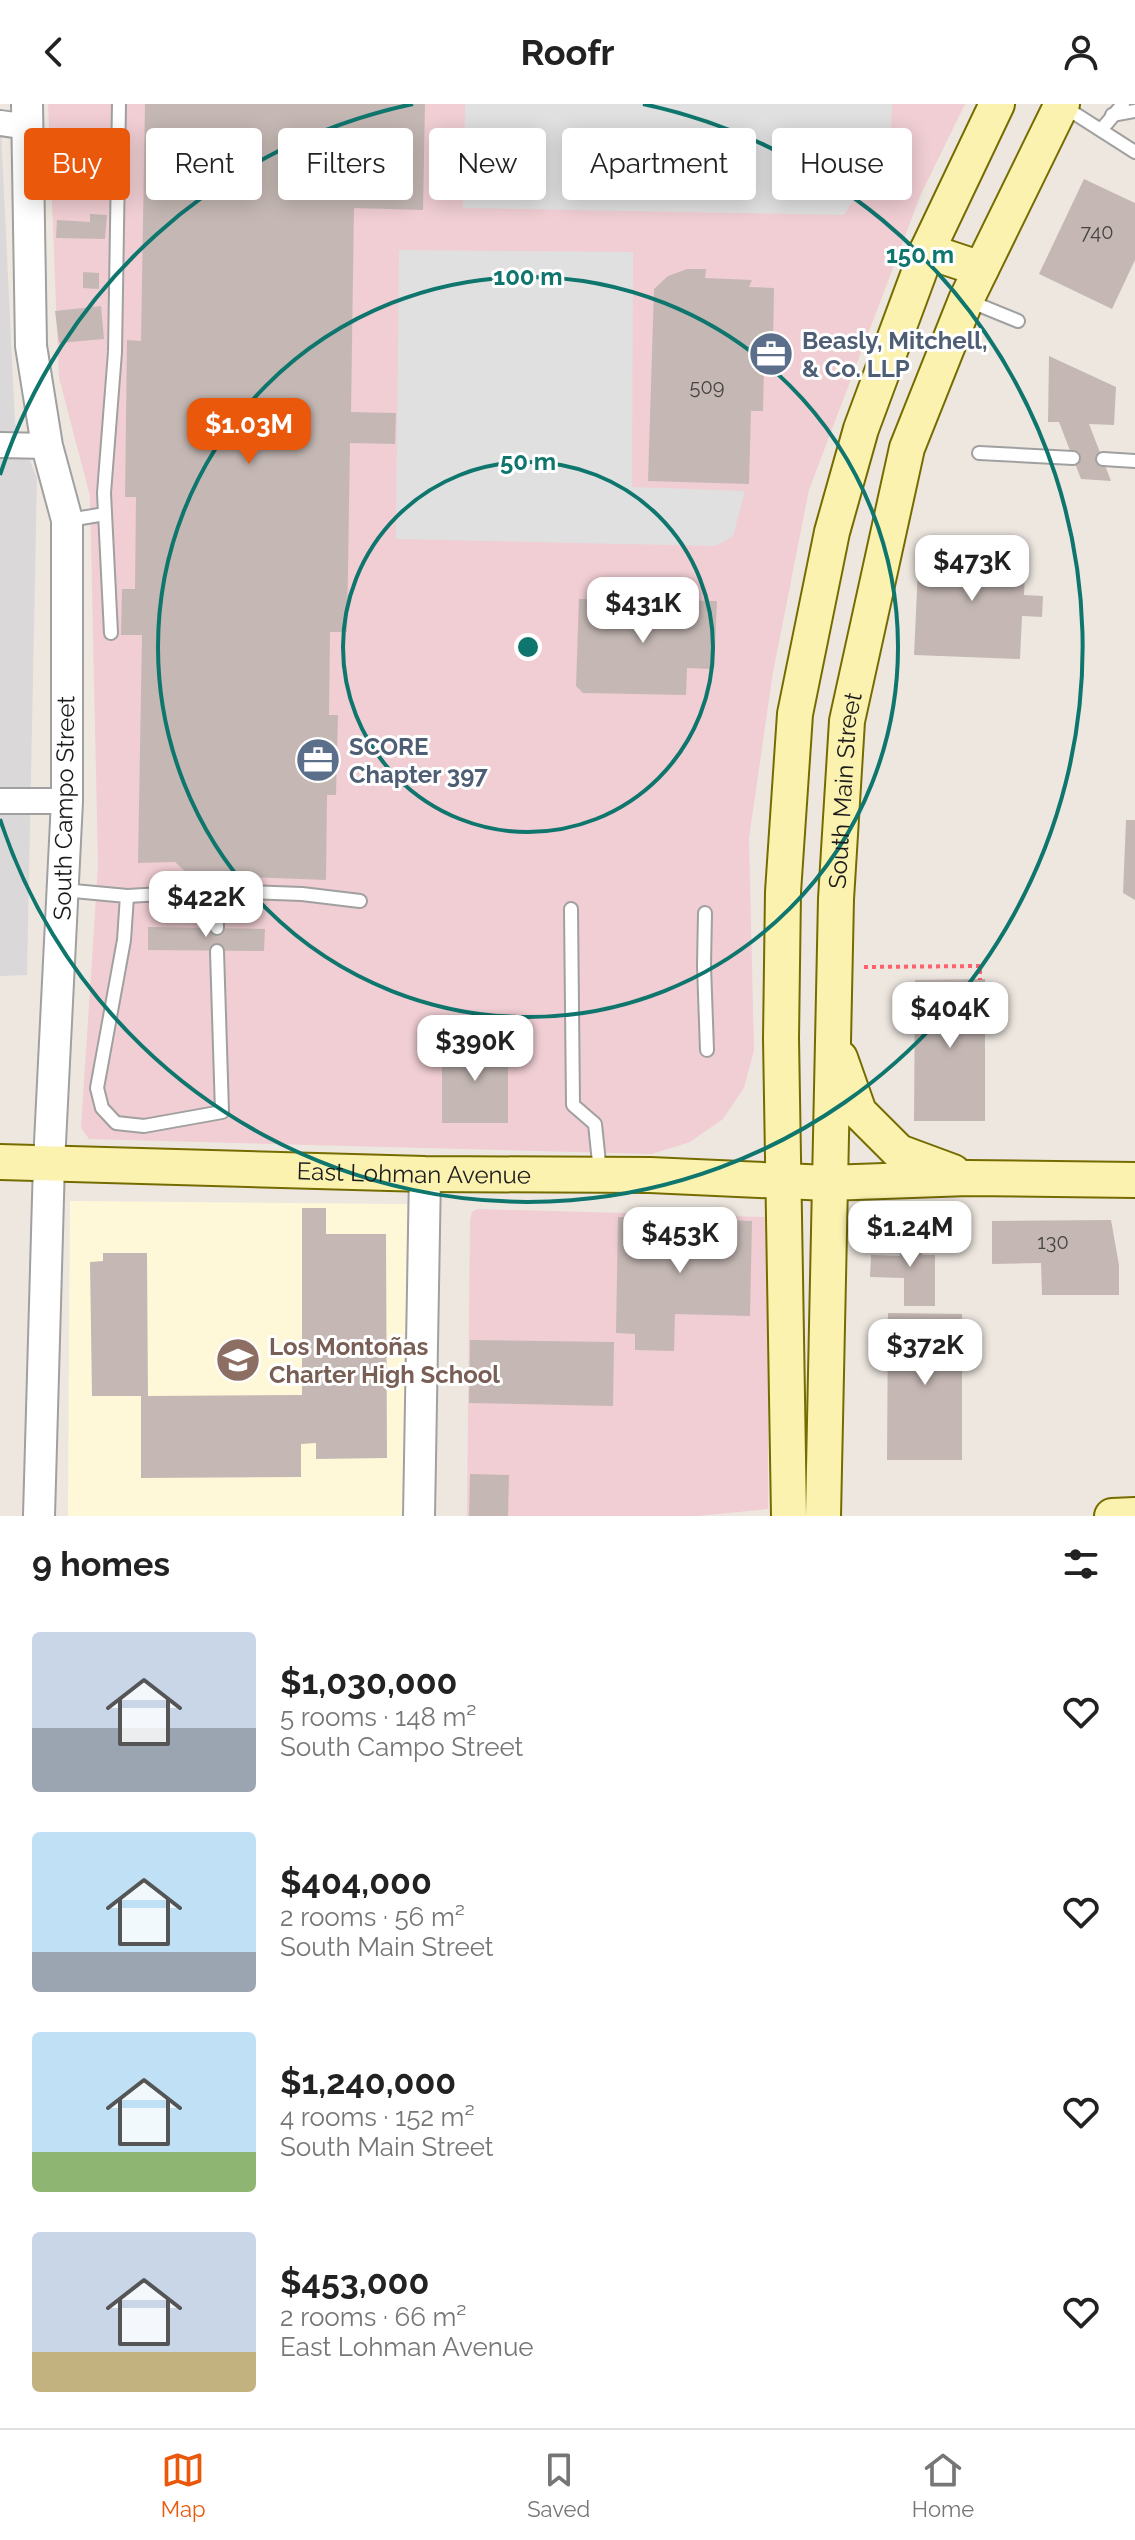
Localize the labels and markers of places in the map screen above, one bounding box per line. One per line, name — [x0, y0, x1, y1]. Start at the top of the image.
place label: Beasly, Mitchell, & Co. LLP — [802, 326, 987, 383]
office icon: Beasly, Mitchell, & Co. LLP — [747, 330, 795, 378]
pin: $1.03M — [184, 398, 314, 466]
pin: $473K — [916, 535, 1028, 603]
pin: $431K — [587, 577, 699, 645]
centre of rings — [514, 633, 542, 661]
place label: SCORE Chapter 397 — [349, 732, 488, 789]
office icon: SCORE Chapter 397 — [294, 736, 342, 784]
pin: $422K — [150, 871, 262, 939]
pin: $404K — [894, 982, 1006, 1050]
pin: $390K — [419, 1015, 531, 1083]
pin: $1.24M — [845, 1201, 975, 1269]
pin: $453K — [624, 1207, 736, 1275]
pin: $372K — [869, 1319, 981, 1387]
place label: Los Montoñas Charter High School — [269, 1332, 500, 1389]
school or university icon: Los Montoñas Charter High School — [214, 1336, 262, 1384]

